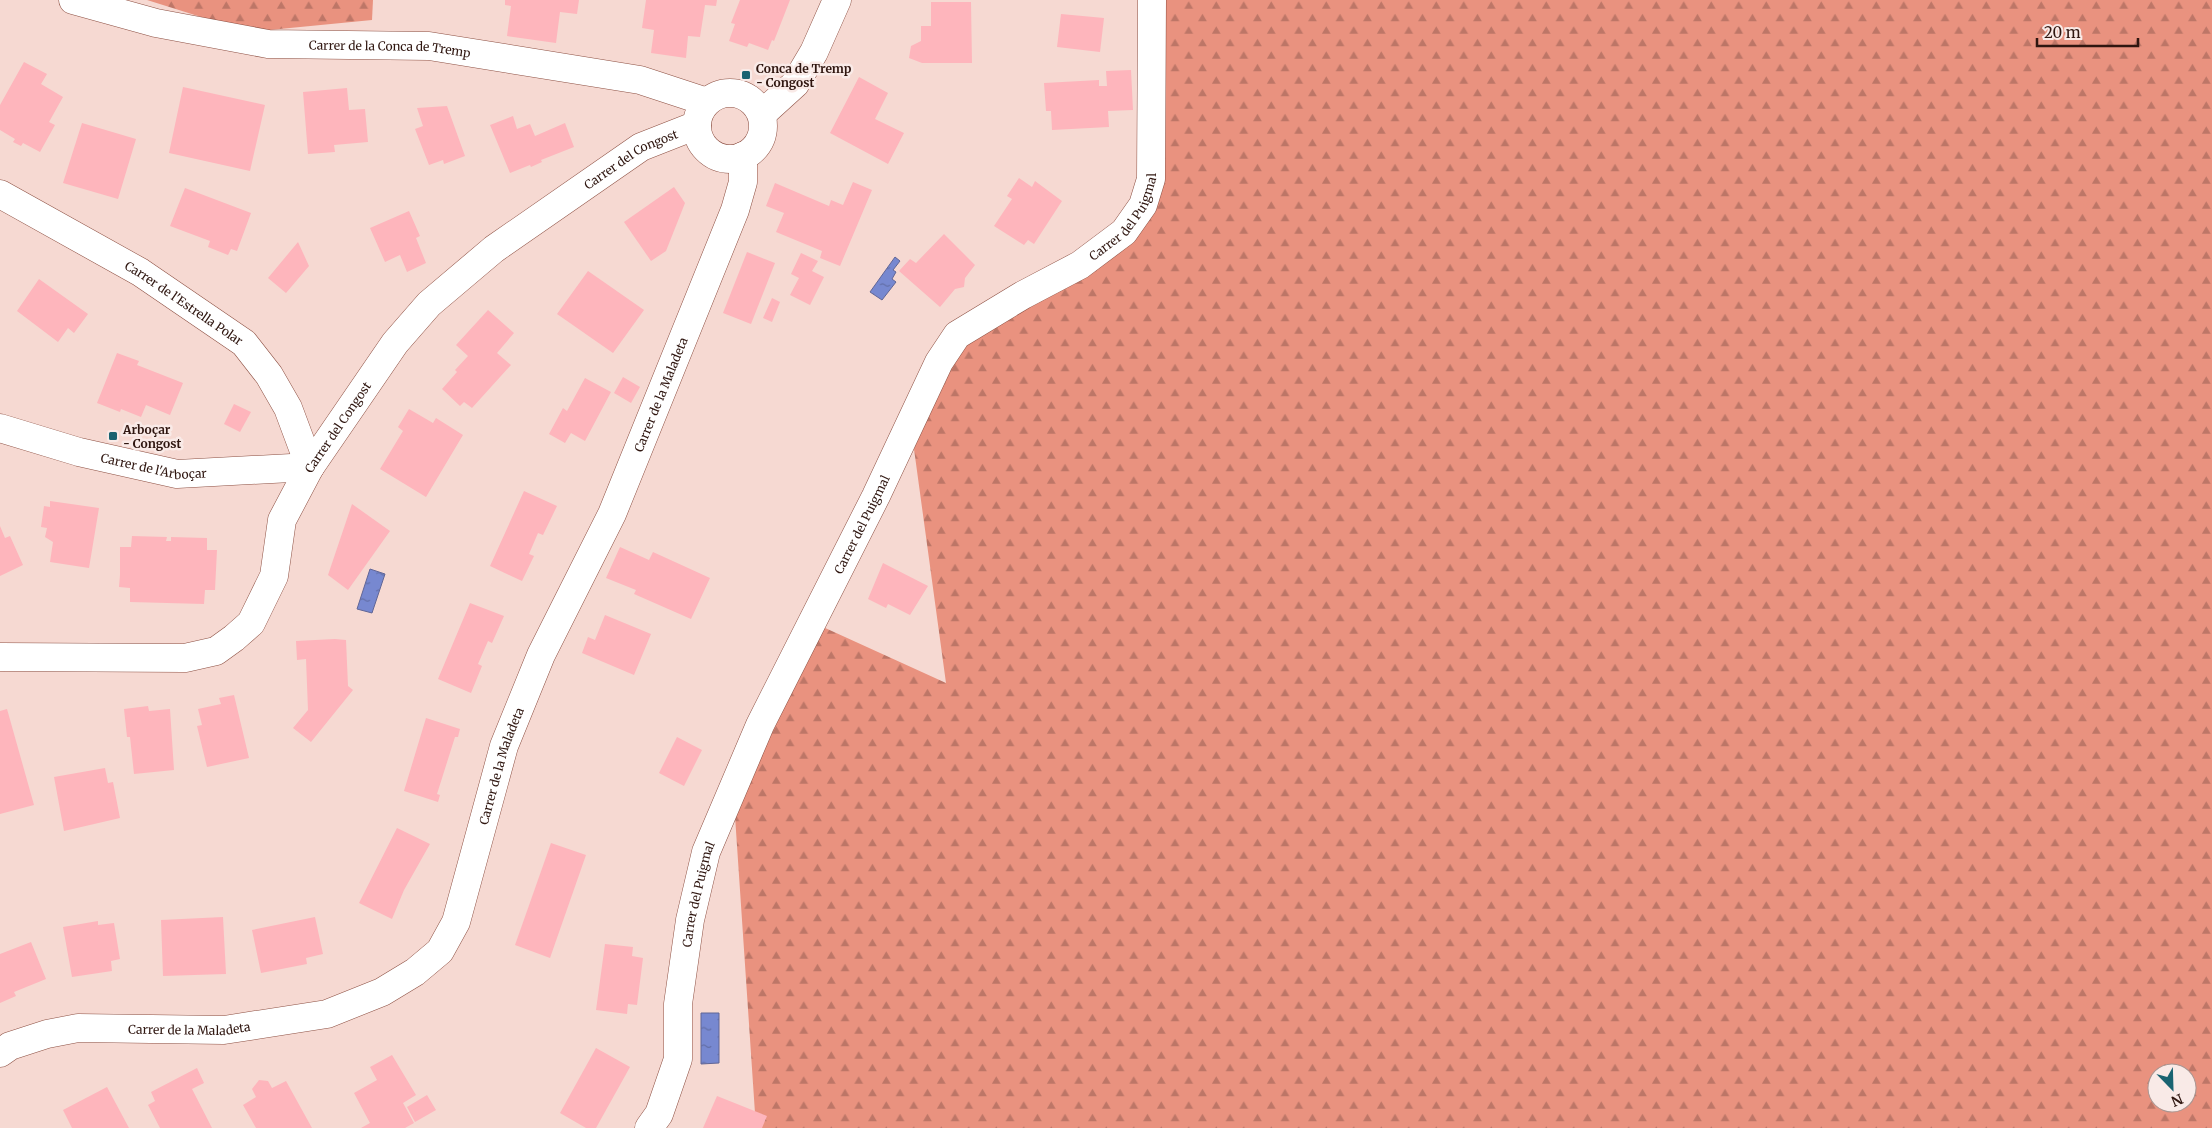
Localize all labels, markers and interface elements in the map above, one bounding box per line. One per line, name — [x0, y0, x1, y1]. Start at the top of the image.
scale bar — [2037, 15, 2138, 47]
text: 20 m — [2044, 23, 2081, 42]
street label: Carrer de la Conca de Tremp — [309, 37, 472, 60]
place label: Conca de Tremp - Congost — [756, 61, 852, 90]
marker: Conca de Tremp - Congost — [740, 69, 752, 81]
street label: Carrer del Congost — [581, 126, 680, 192]
street label: Carrer del Puigmal — [1086, 173, 1159, 263]
street label: Carrer de l'Estrella Polar — [122, 258, 247, 348]
street label: Carrer de la Maladeta — [630, 334, 690, 454]
street label: Carrer del Congost — [301, 378, 374, 475]
place label: Arboçar - Congost — [122, 422, 181, 451]
marker: Arboçar - Congost — [107, 430, 119, 442]
street label: Carrer de l'Arboçar — [99, 450, 208, 482]
street label: Carrer del Puigmal — [830, 472, 892, 576]
street label: Carrer de la Maladeta — [475, 704, 527, 826]
street label: Carrer del Puigmal — [679, 839, 717, 948]
street label: Carrer de la Maladeta — [128, 1018, 252, 1038]
north arrow — [2147, 1063, 2197, 1113]
text: N — [2168, 1090, 2186, 1110]

